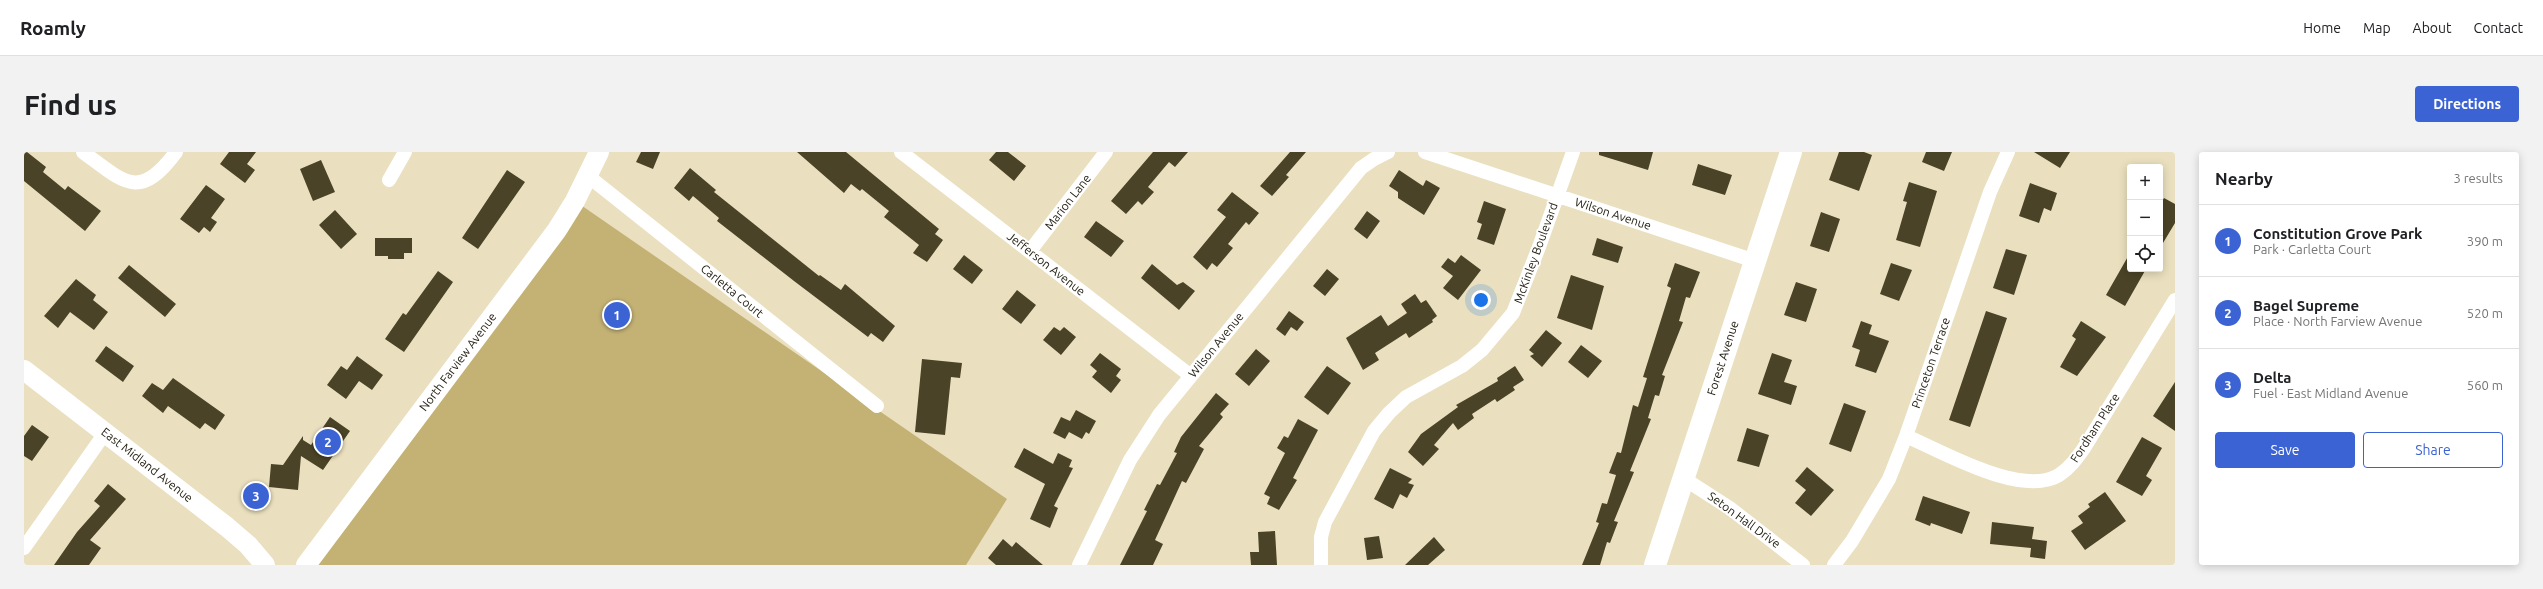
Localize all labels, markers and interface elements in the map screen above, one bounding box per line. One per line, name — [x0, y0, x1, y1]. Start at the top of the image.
text: Roamly — [20, 17, 86, 39]
text: Home — [2303, 20, 2341, 36]
text: Map — [2363, 20, 2391, 36]
text: About — [2413, 20, 2452, 36]
text: Contact — [2474, 20, 2523, 36]
button: Directions — [2415, 86, 2519, 122]
text: Find us — [24, 89, 117, 120]
map controls — [2127, 164, 2163, 272]
button: + — [2127, 164, 2163, 200]
text: Nearby — [2215, 169, 2273, 188]
text: 3 results — [2453, 171, 2503, 185]
street label: Marion Lane — [1042, 172, 1093, 232]
street label: Wilson Avenue — [1573, 195, 1653, 232]
button: − — [2127, 200, 2163, 236]
street label: McKinley Boulevard — [1511, 201, 1560, 305]
text: Constitution Grove Park — [2253, 225, 2423, 242]
street label: Jefferson Avenue — [1005, 229, 1088, 298]
text: 1 — [2224, 234, 2232, 248]
text: 390 m — [2467, 234, 2503, 248]
button: locate — [2127, 236, 2163, 272]
text: Park · Carletta Court — [2253, 242, 2371, 256]
street label: Carletta Court — [698, 261, 766, 320]
your location — [1471, 290, 1491, 310]
text: Bagel Supreme — [2253, 297, 2359, 314]
pin: 1 — [604, 300, 630, 330]
text: 2 — [2224, 306, 2232, 320]
text: 520 m — [2467, 306, 2503, 320]
street label: North Farview Avenue — [417, 310, 499, 413]
street label: Wilson Avenue — [1185, 310, 1246, 380]
text: Place · North Farview Avenue — [2253, 314, 2422, 328]
street label: Princeton Terrace — [1909, 316, 1952, 410]
street label: Forest Avenue — [1704, 319, 1741, 397]
text: Delta — [2253, 369, 2292, 386]
text: 3 — [2224, 378, 2232, 392]
text: 560 m — [2467, 378, 2503, 392]
text: Fuel · East Midland Avenue — [2253, 386, 2408, 400]
street label: Fordham Place — [2067, 391, 2122, 465]
street label: East Midland Avenue — [99, 425, 196, 504]
pin: 2 — [315, 427, 341, 457]
button: Save — [2215, 432, 2355, 468]
button: Share — [2363, 432, 2503, 468]
pin: 3 — [243, 481, 269, 511]
street label: Seton Hall Drive — [1706, 489, 1783, 550]

